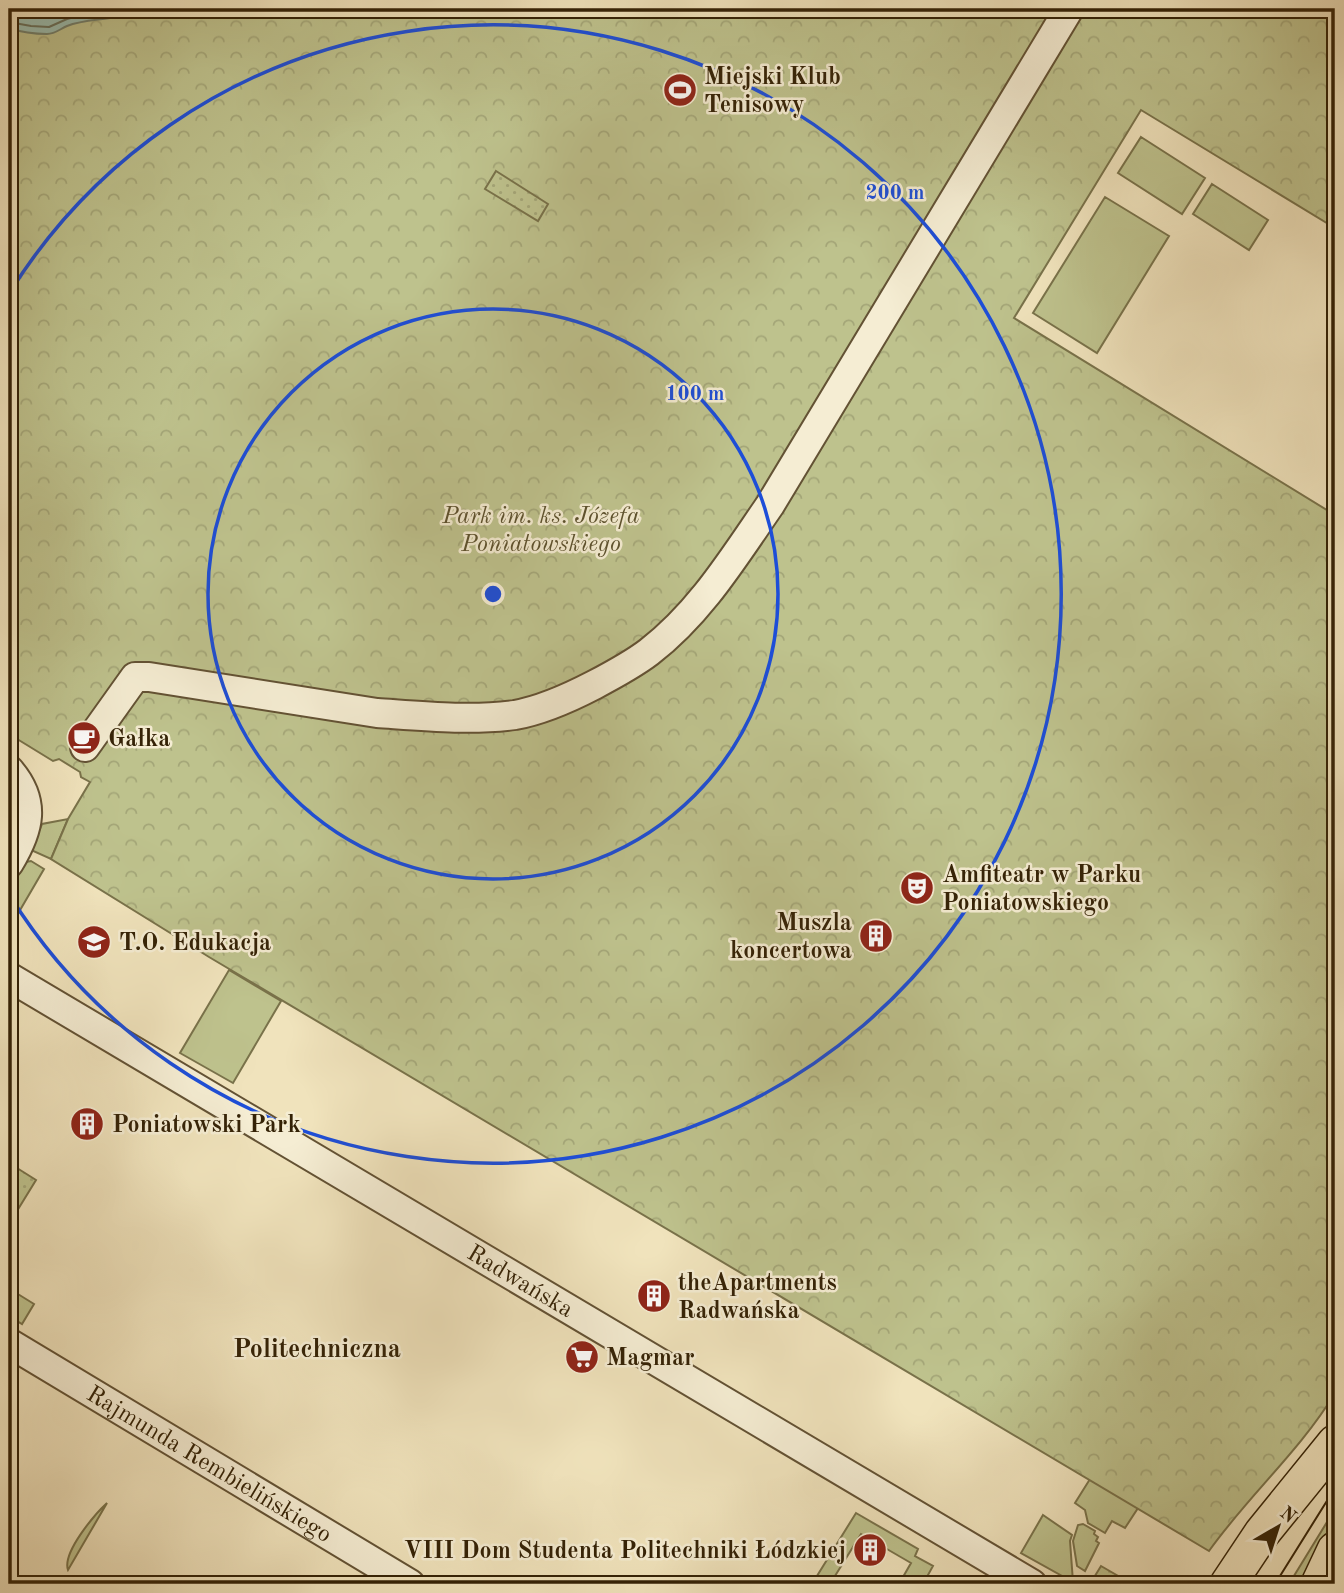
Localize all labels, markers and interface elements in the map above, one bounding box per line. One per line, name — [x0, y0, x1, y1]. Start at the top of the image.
place label: Miejski Klub Tenisowy — [704, 66, 841, 118]
sports icon: Miejski Klub Tenisowy — [661, 71, 699, 109]
text: 200 m — [865, 183, 925, 204]
text: 100 m — [665, 384, 725, 405]
park label: Park im. ks. Józefa Poniatowskiego — [441, 505, 640, 557]
centre of rings — [481, 582, 505, 606]
cafe icon: Gałka — [65, 719, 103, 757]
place label: Gałka — [108, 728, 171, 752]
place label: Amfiteatr w Parku Poniatowskiego — [942, 864, 1141, 916]
theatre icon: Amfiteatr w Parku Poniatowskiego — [898, 869, 936, 907]
place label: Muszla koncertowa — [730, 912, 852, 964]
building icon: Muszla koncertowa — [857, 917, 895, 955]
school or university icon: T.O. Edukacja — [75, 923, 113, 961]
place label: T.O. Edukacja — [119, 932, 271, 956]
building icon: Poniatowski Park — [68, 1105, 106, 1143]
place label: Poniatowski Park — [112, 1114, 301, 1138]
street label: Radwańska — [462, 1242, 577, 1323]
place label: theApartments Radwańska — [678, 1272, 837, 1324]
building icon: theApartments Radwańska — [635, 1277, 673, 1315]
district label: Politechniczna — [233, 1337, 401, 1363]
supermarket icon: Magmar — [563, 1338, 601, 1376]
place label: Magmar — [606, 1347, 695, 1371]
street label: Rajmunda Rembielińskiego — [82, 1383, 335, 1548]
north arrow — [1242, 1492, 1312, 1562]
text: N — [1276, 1504, 1299, 1528]
building icon: VIII Dom Studenta Politechniki Łódzkiej — [851, 1531, 889, 1569]
place label: VIII Dom Studenta Politechniki Łódzkiej — [404, 1540, 846, 1564]

